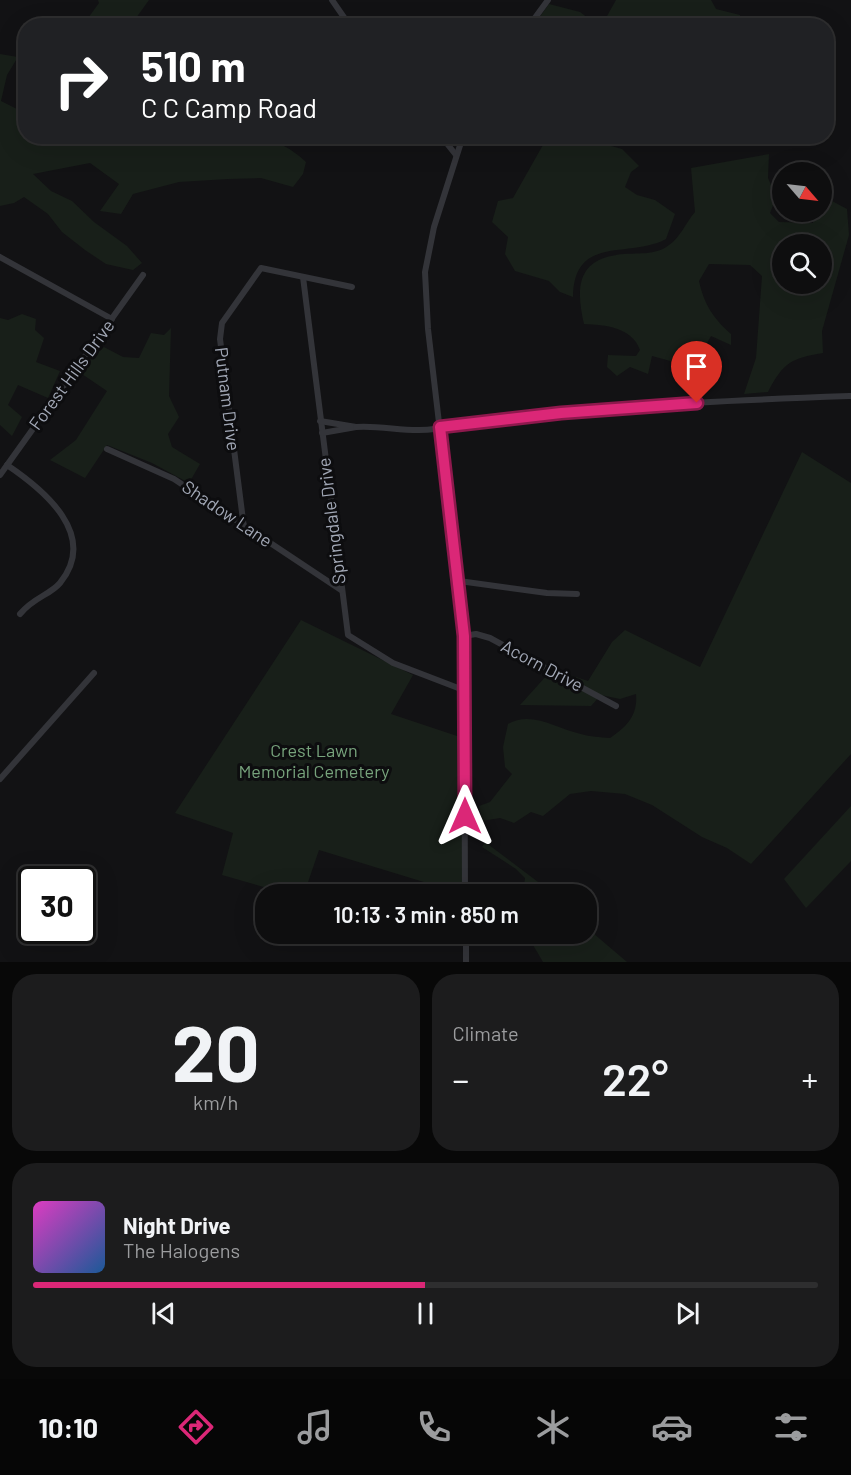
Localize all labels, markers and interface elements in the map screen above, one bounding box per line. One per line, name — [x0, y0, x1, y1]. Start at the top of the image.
text: 510 m — [141, 40, 245, 90]
icon: right — [42, 42, 120, 120]
text: C C Camp Road — [141, 91, 317, 123]
north arrow — [772, 162, 832, 222]
map controls — [772, 162, 832, 294]
button: search — [772, 234, 832, 294]
street label: Forest Hills Drive — [24, 315, 119, 434]
pin — [671, 341, 722, 403]
street label: Putnam Drive — [211, 346, 245, 452]
icon: arrive — [680, 350, 713, 383]
street label: Springdale Drive — [312, 457, 350, 586]
street label: Shadow Lane — [178, 475, 277, 551]
street label: Acorn Drive — [498, 634, 587, 696]
park label: Crest Lawn Memorial Cemetery — [238, 739, 390, 782]
position arrow — [433, 784, 497, 848]
speed limit sign: 30 — [18, 866, 96, 944]
text: 10:13 · 3 min · 850 m — [333, 901, 519, 927]
text: 20 — [172, 1004, 260, 1098]
text: Climate — [453, 1021, 519, 1045]
text: 22° — [602, 1051, 669, 1105]
text: − — [453, 1059, 469, 1099]
text: + — [801, 1059, 818, 1099]
text: km/h — [193, 1090, 238, 1114]
text: Night Drive — [123, 1212, 231, 1238]
text: The Halogens — [123, 1238, 240, 1262]
icon: previous — [147, 1297, 180, 1330]
icon: pause — [409, 1297, 442, 1330]
icon: next — [671, 1297, 704, 1330]
icon: directions — [175, 1406, 217, 1448]
icon: music — [294, 1406, 336, 1448]
icon: phone — [413, 1406, 455, 1448]
icon: climate — [532, 1406, 574, 1448]
icon: car — [651, 1406, 693, 1448]
icon: filters — [770, 1406, 812, 1448]
text: 10:10 — [39, 1411, 98, 1443]

